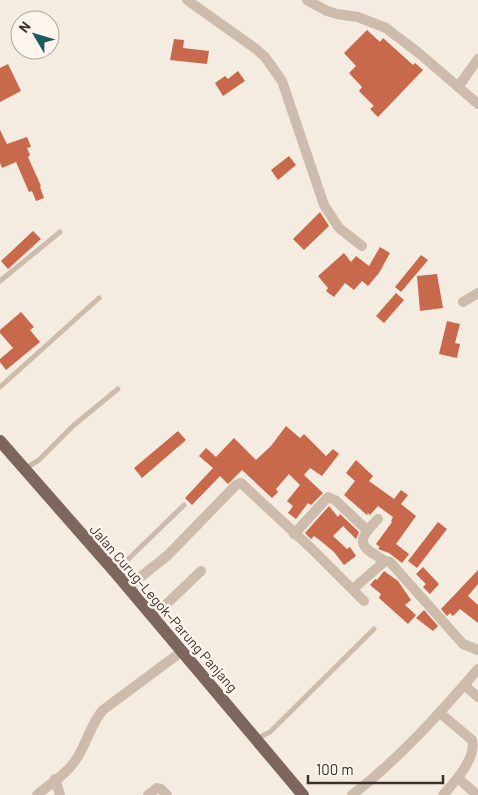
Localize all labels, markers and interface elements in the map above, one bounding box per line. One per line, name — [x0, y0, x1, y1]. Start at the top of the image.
north arrow — [10, 10, 60, 60]
text: N — [15, 18, 34, 36]
street label: Jalan Curug–Legok–Parung Panjang — [87, 521, 241, 695]
scale bar — [308, 752, 443, 784]
text: 100 m — [316, 760, 354, 778]

